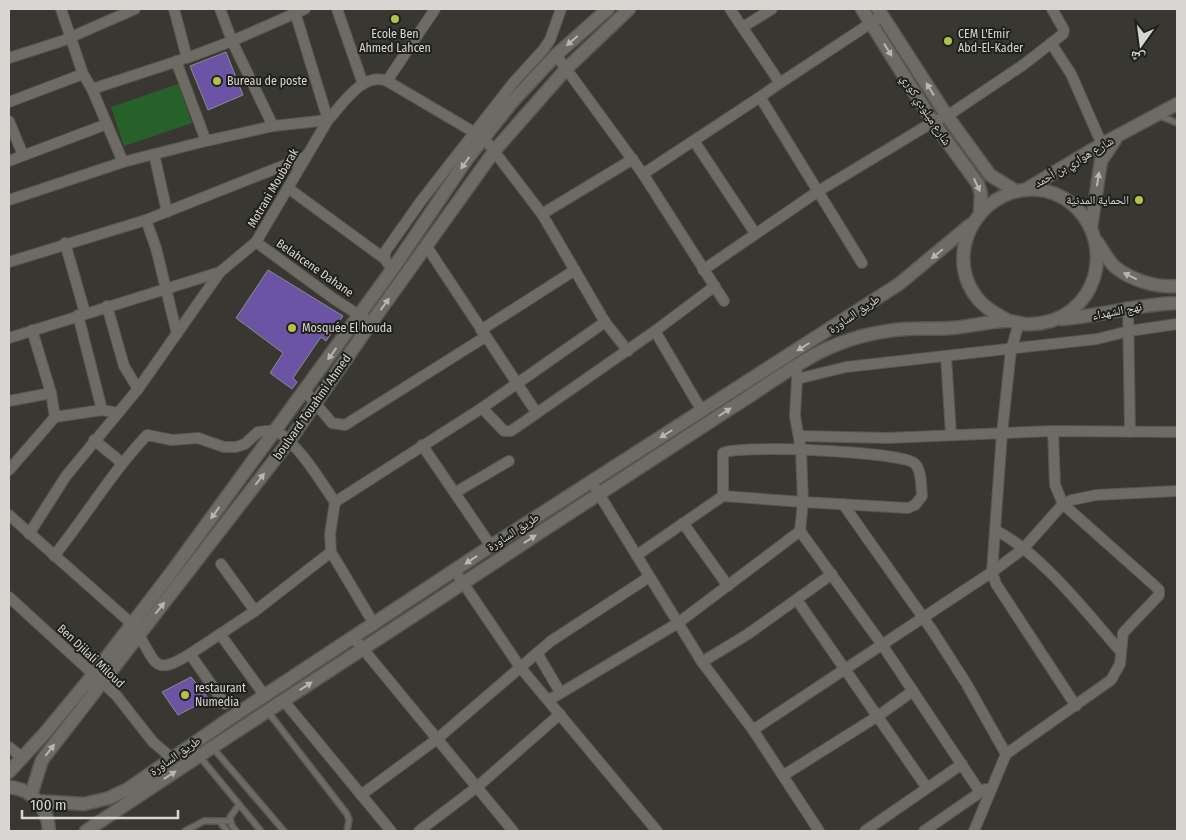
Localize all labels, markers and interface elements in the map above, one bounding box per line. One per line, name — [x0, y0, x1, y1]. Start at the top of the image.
marker: Ecole Ben Ahmed Lahcen — [389, 13, 401, 25]
north arrow — [1116, 20, 1166, 70]
place label: Ecole Ben Ahmed Lahcen — [359, 27, 431, 55]
place label: CEM L'Emir Abd-El-Kader — [958, 27, 1024, 55]
one-way arrow — [566, 35, 578, 47]
marker: CEM L'Emir Abd-El-Kader — [942, 35, 954, 47]
one-way arrow — [883, 43, 892, 56]
text: ش — [1129, 47, 1147, 67]
street label: شارع ميلودي كوري — [895, 72, 954, 150]
place label: Bureau de poste — [227, 74, 307, 88]
marker: Bureau de poste — [211, 75, 223, 87]
one-way arrow — [925, 82, 934, 95]
street label: شارع هواري بن أحمد — [1032, 134, 1118, 193]
street label: Motrani Moubarak — [245, 146, 302, 230]
one-way arrow — [460, 156, 470, 170]
one-way arrow — [1094, 171, 1102, 187]
one-way arrow — [973, 178, 981, 193]
place label: الحماية المدنية — [1066, 193, 1129, 207]
marker: الحماية المدنية — [1133, 194, 1145, 206]
street label: Belahcene Dahane — [274, 236, 356, 300]
one-way arrow — [931, 248, 943, 259]
one-way arrow — [1123, 272, 1138, 280]
street label: طريق الساورة — [826, 292, 883, 336]
one-way arrow — [379, 298, 390, 311]
street label: نهج الشهداء — [1091, 299, 1143, 323]
place label: Mosquée El houda — [302, 321, 392, 335]
marker: Mosquée El houda — [286, 322, 298, 334]
one-way arrow — [797, 342, 810, 351]
one-way arrow — [327, 347, 337, 360]
street label: boulvard Touahmi Ahmed — [270, 352, 354, 462]
one-way arrow — [718, 408, 731, 417]
one-way arrow — [660, 429, 673, 438]
one-way arrow — [254, 473, 265, 486]
one-way arrow — [210, 506, 220, 520]
street label: طريق الساورة — [484, 510, 542, 554]
one-way arrow — [523, 535, 536, 544]
one-way arrow — [464, 555, 478, 565]
one-way arrow — [155, 601, 165, 615]
street label: Ben Djilali Miloud — [55, 621, 127, 691]
place label: restaurant Numedia — [195, 681, 246, 709]
one-way arrow — [299, 681, 312, 690]
marker: restaurant Numedia — [179, 689, 191, 701]
street label: طريق الساورة — [147, 733, 203, 779]
one-way arrow — [45, 744, 56, 757]
one-way arrow — [164, 771, 177, 780]
scale bar — [22, 788, 179, 820]
text: 100 m — [30, 796, 67, 814]

